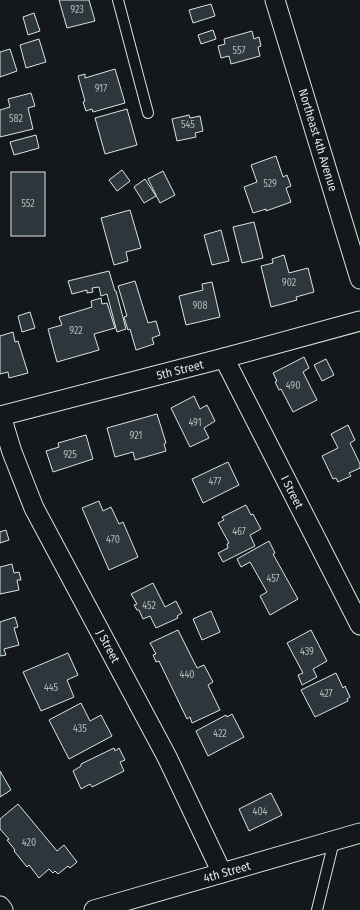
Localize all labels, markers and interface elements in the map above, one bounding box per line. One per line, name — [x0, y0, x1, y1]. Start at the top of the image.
house number: 923 — [70, 4, 84, 16]
house number: 557 — [233, 45, 245, 57]
house number: 917 — [95, 83, 107, 95]
street label: Northeast 4th Avenue — [296, 87, 340, 193]
house number: 582 — [9, 113, 24, 125]
house number: 545 — [181, 119, 195, 131]
house number: 529 — [263, 178, 277, 190]
house number: 552 — [21, 198, 35, 210]
house number: 902 — [282, 277, 297, 289]
house number: 908 — [192, 300, 208, 312]
house number: 922 — [69, 325, 83, 337]
street label: 5th Street — [155, 357, 205, 383]
house number: 490 — [286, 380, 300, 392]
house number: 491 — [188, 417, 202, 429]
house number: 921 — [130, 430, 142, 442]
house number: 925 — [63, 449, 77, 461]
street label: I Street — [278, 473, 306, 511]
house number: 477 — [209, 476, 221, 488]
house number: 467 — [232, 526, 246, 538]
house number: 470 — [106, 534, 120, 546]
house number: 457 — [266, 573, 280, 585]
house number: 452 — [142, 600, 156, 612]
street label: J Street — [93, 627, 123, 665]
house number: 439 — [300, 646, 314, 658]
house number: 440 — [180, 669, 194, 681]
house number: 445 — [44, 682, 58, 694]
house number: 427 — [319, 688, 333, 700]
house number: 435 — [73, 723, 87, 735]
house number: 422 — [213, 728, 227, 740]
house number: 404 — [253, 806, 268, 818]
house number: 420 — [22, 837, 36, 849]
street label: 4th Street — [202, 859, 252, 885]

